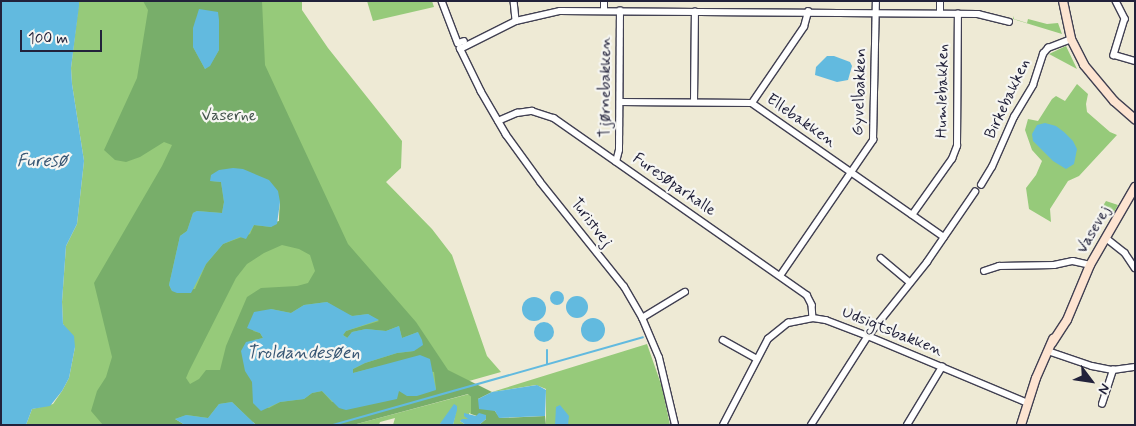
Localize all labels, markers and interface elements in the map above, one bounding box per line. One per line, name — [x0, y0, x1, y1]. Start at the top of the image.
scale bar — [22, 20, 105, 52]
text: 100 m — [28, 29, 68, 49]
street label: Tjørnebakken — [596, 37, 616, 137]
street label: Humlebakken — [933, 44, 953, 138]
street label: Gyvelbakken — [849, 48, 871, 136]
street label: Birkebakken — [981, 56, 1035, 142]
street label: Ellebakken — [762, 90, 840, 152]
park label: Vaserne — [202, 106, 256, 126]
street label: Furesøparkalle — [629, 149, 719, 221]
water label: Furesø — [17, 150, 67, 172]
street label: Turistvej — [566, 195, 616, 251]
street label: Vasevej — [1073, 203, 1115, 257]
street label: Udsigtsbakken — [839, 303, 945, 361]
water label: Troldandesøen — [246, 342, 360, 364]
north arrow — [1066, 356, 1116, 406]
text: N — [1094, 380, 1114, 397]

